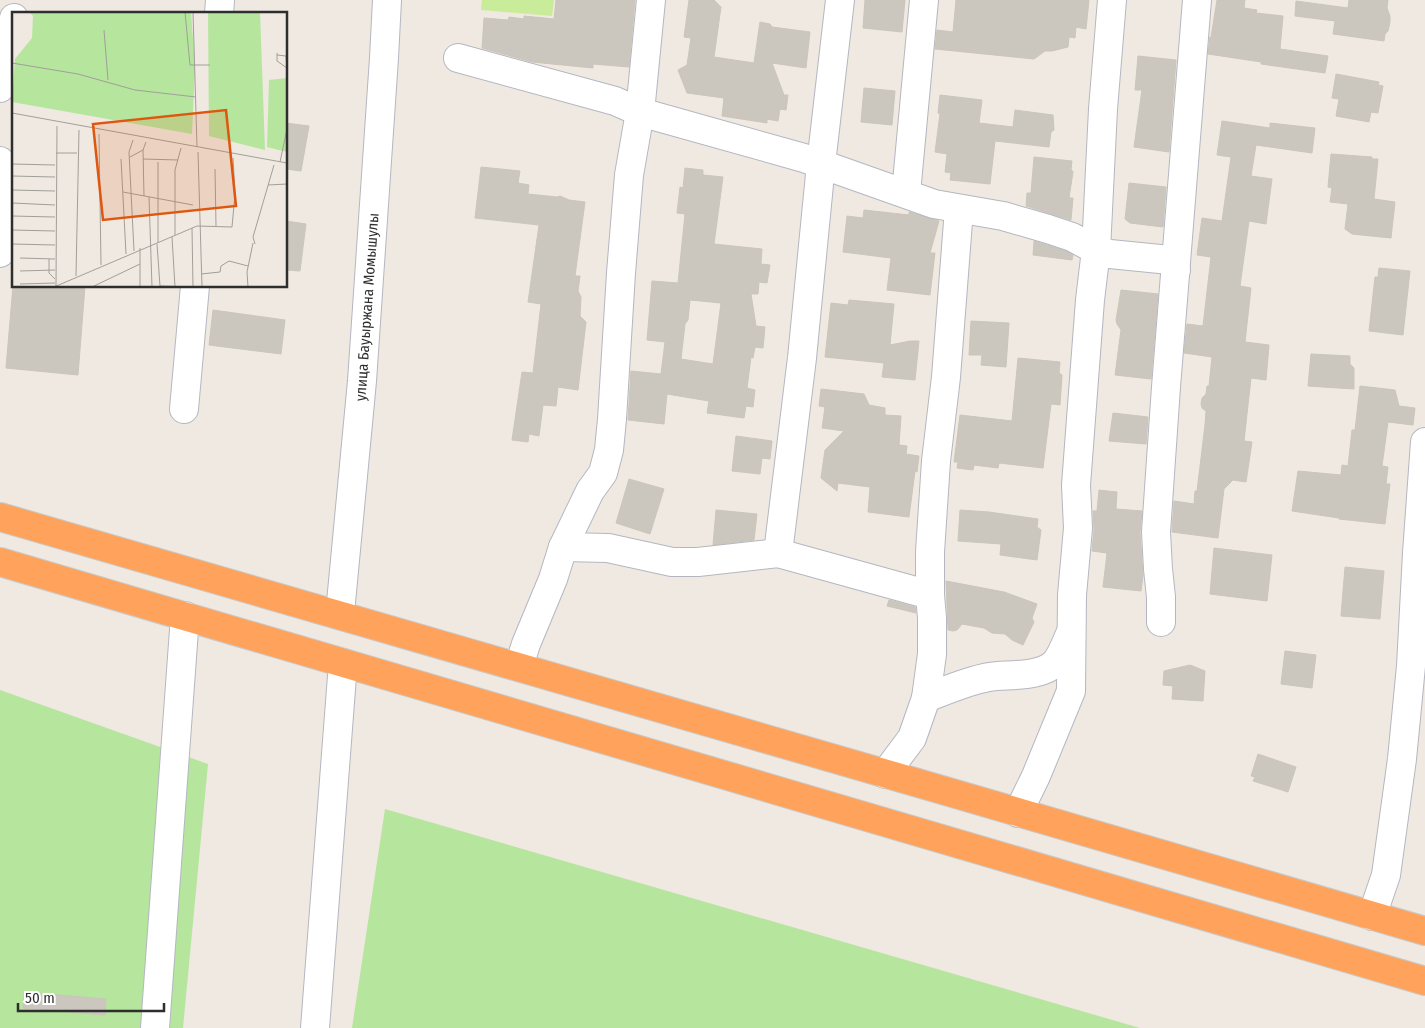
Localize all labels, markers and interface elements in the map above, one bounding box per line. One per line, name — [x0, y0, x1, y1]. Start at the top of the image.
inset map — [12, 12, 288, 288]
street label: улица Бауыржана Момышулы — [351, 212, 383, 402]
scale bar — [18, 980, 164, 1012]
text: 50 m — [25, 989, 55, 1007]

